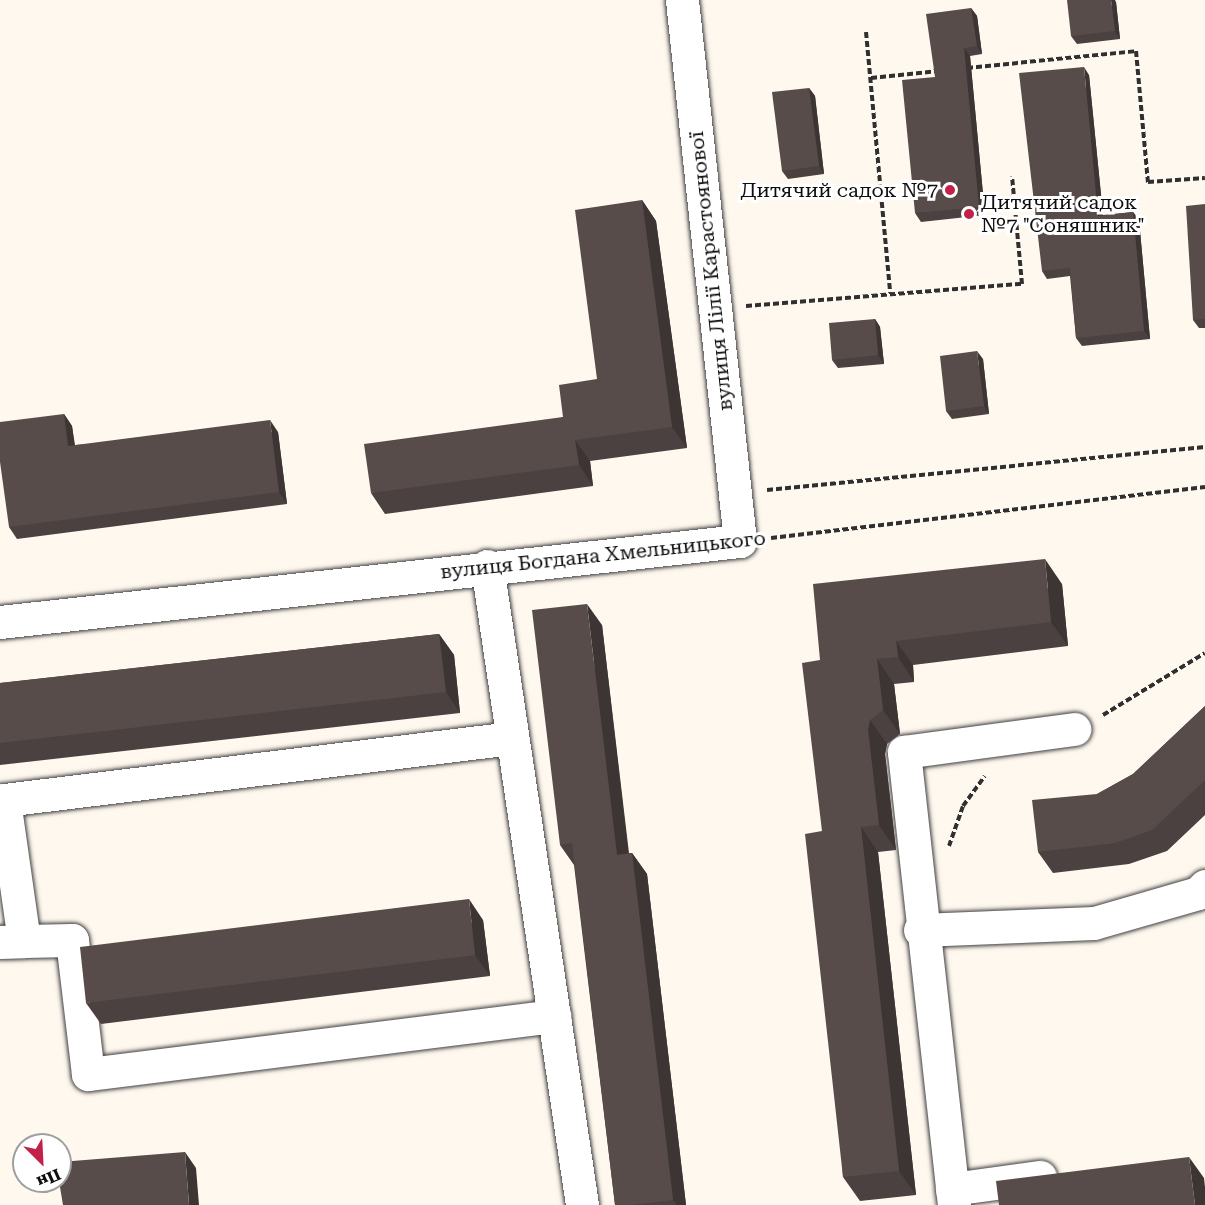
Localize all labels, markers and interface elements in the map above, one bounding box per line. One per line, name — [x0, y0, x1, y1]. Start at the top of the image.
street label: вулиця Лілії Карастоянової — [684, 130, 738, 412]
place label: Дитячий садок №7 — [741, 178, 938, 202]
marker: Дитячий садок №7 — [943, 183, 957, 197]
place label: Дитячий садок №7 "Соняшник" — [981, 190, 1145, 237]
marker: Дитячий садок №7 "Соняшник" — [962, 207, 976, 221]
street label: вулиця Богдана Хмельницького — [439, 526, 767, 584]
north arrow — [12, 1133, 72, 1193]
text: Пн — [34, 1165, 63, 1192]

